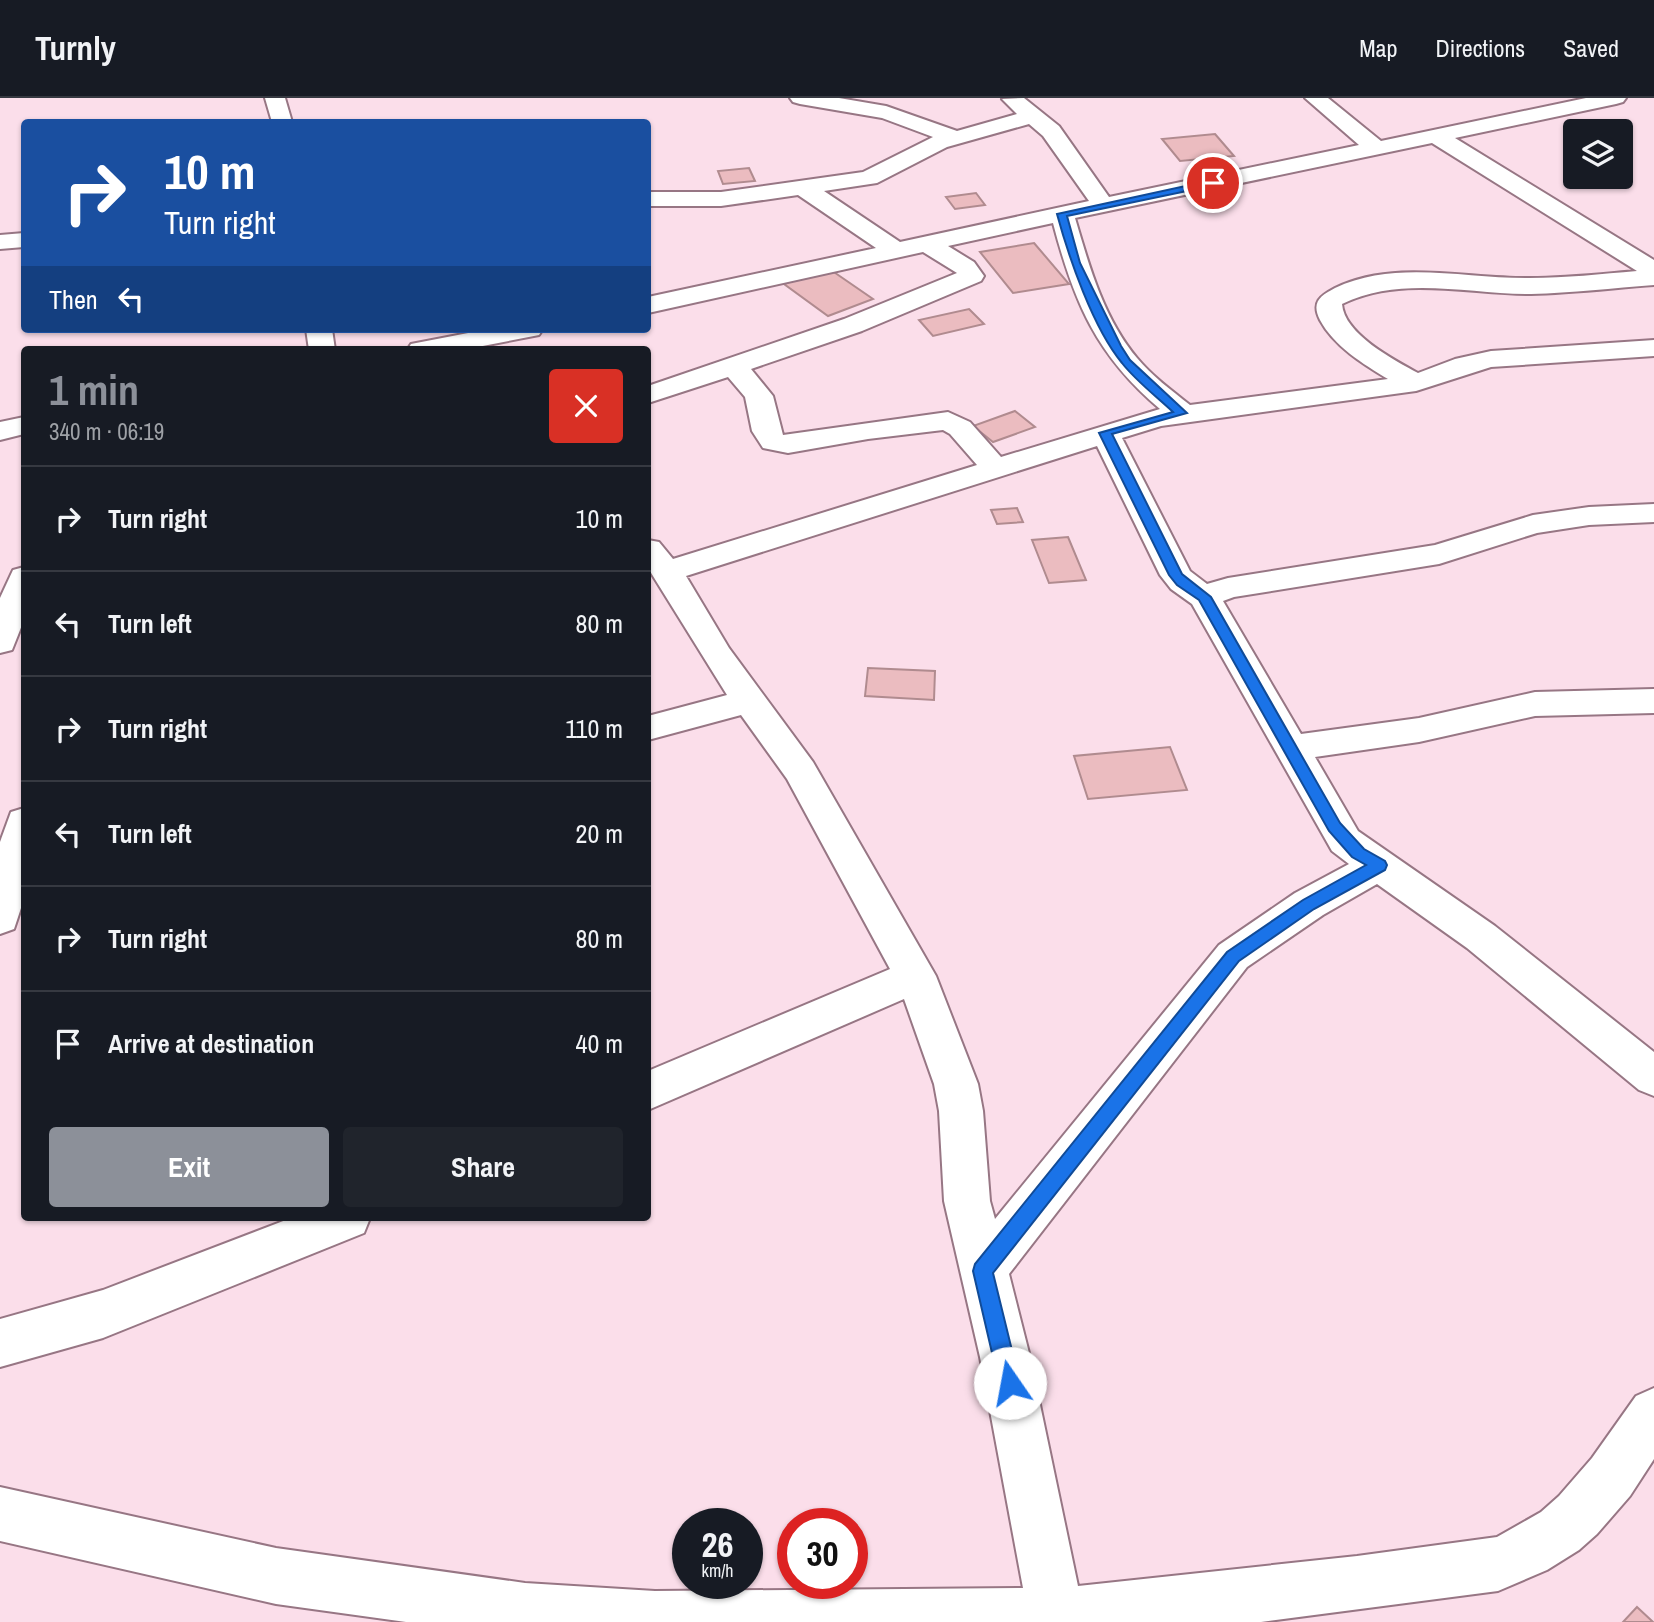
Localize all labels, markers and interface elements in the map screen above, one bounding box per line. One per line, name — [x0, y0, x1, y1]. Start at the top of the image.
text: Turnly — [35, 26, 116, 70]
text: Map — [1359, 32, 1397, 64]
text: Directions — [1435, 32, 1525, 64]
text: Saved — [1563, 32, 1619, 64]
map controls — [1563, 119, 1633, 189]
button: layers — [1563, 119, 1633, 189]
text: 10 m — [164, 138, 256, 204]
icon: right — [49, 147, 140, 238]
pin — [1183, 153, 1243, 213]
icon: arrive — [1194, 164, 1232, 202]
text: Turn right — [164, 201, 276, 244]
icon: left — [112, 280, 150, 318]
text: Then — [49, 282, 98, 317]
text: 1 min — [49, 362, 139, 418]
button: close — [549, 369, 623, 443]
text: 340 m · 06:19 — [49, 416, 164, 447]
icon: right — [49, 500, 87, 538]
text: Turn right — [108, 501, 207, 536]
text: 10 m — [576, 501, 623, 536]
icon: left — [49, 605, 87, 643]
text: Turn left — [108, 606, 192, 641]
text: 80 m — [576, 606, 623, 641]
icon: right — [49, 710, 87, 748]
text: Turn right — [108, 711, 207, 746]
text: 110 m — [565, 711, 623, 746]
icon: left — [49, 815, 87, 853]
text: Turn left — [108, 816, 192, 851]
text: 20 m — [576, 816, 623, 851]
icon: right — [49, 920, 87, 958]
text: Turn right — [108, 921, 207, 956]
text: 80 m — [576, 921, 623, 956]
icon: arrive — [49, 1025, 87, 1063]
text: Arrive at destination — [108, 1026, 314, 1061]
text: 40 m — [576, 1026, 623, 1061]
button: Exit — [49, 1127, 329, 1207]
button: Share — [343, 1127, 623, 1207]
position arrow — [973, 1346, 1047, 1420]
speed limit sign: 30 — [777, 1508, 868, 1599]
text: 26 — [702, 1521, 733, 1568]
text: km/h — [702, 1558, 734, 1583]

